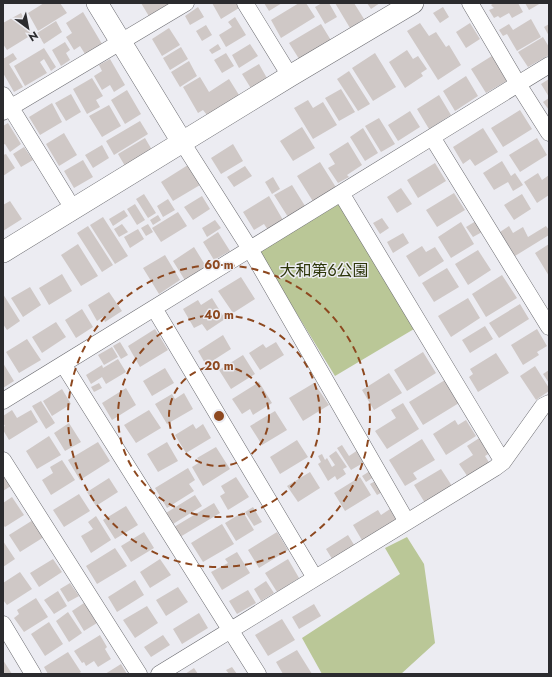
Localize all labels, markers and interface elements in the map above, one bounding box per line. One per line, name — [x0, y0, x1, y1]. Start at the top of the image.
north arrow — [8, 8, 48, 48]
text: N — [25, 27, 41, 46]
text: 60 m — [204, 256, 234, 274]
park label: 大和第6公園 — [279, 259, 369, 282]
text: 40 m — [204, 306, 234, 324]
text: 20 m — [204, 357, 234, 375]
centre of rings — [212, 409, 226, 423]

